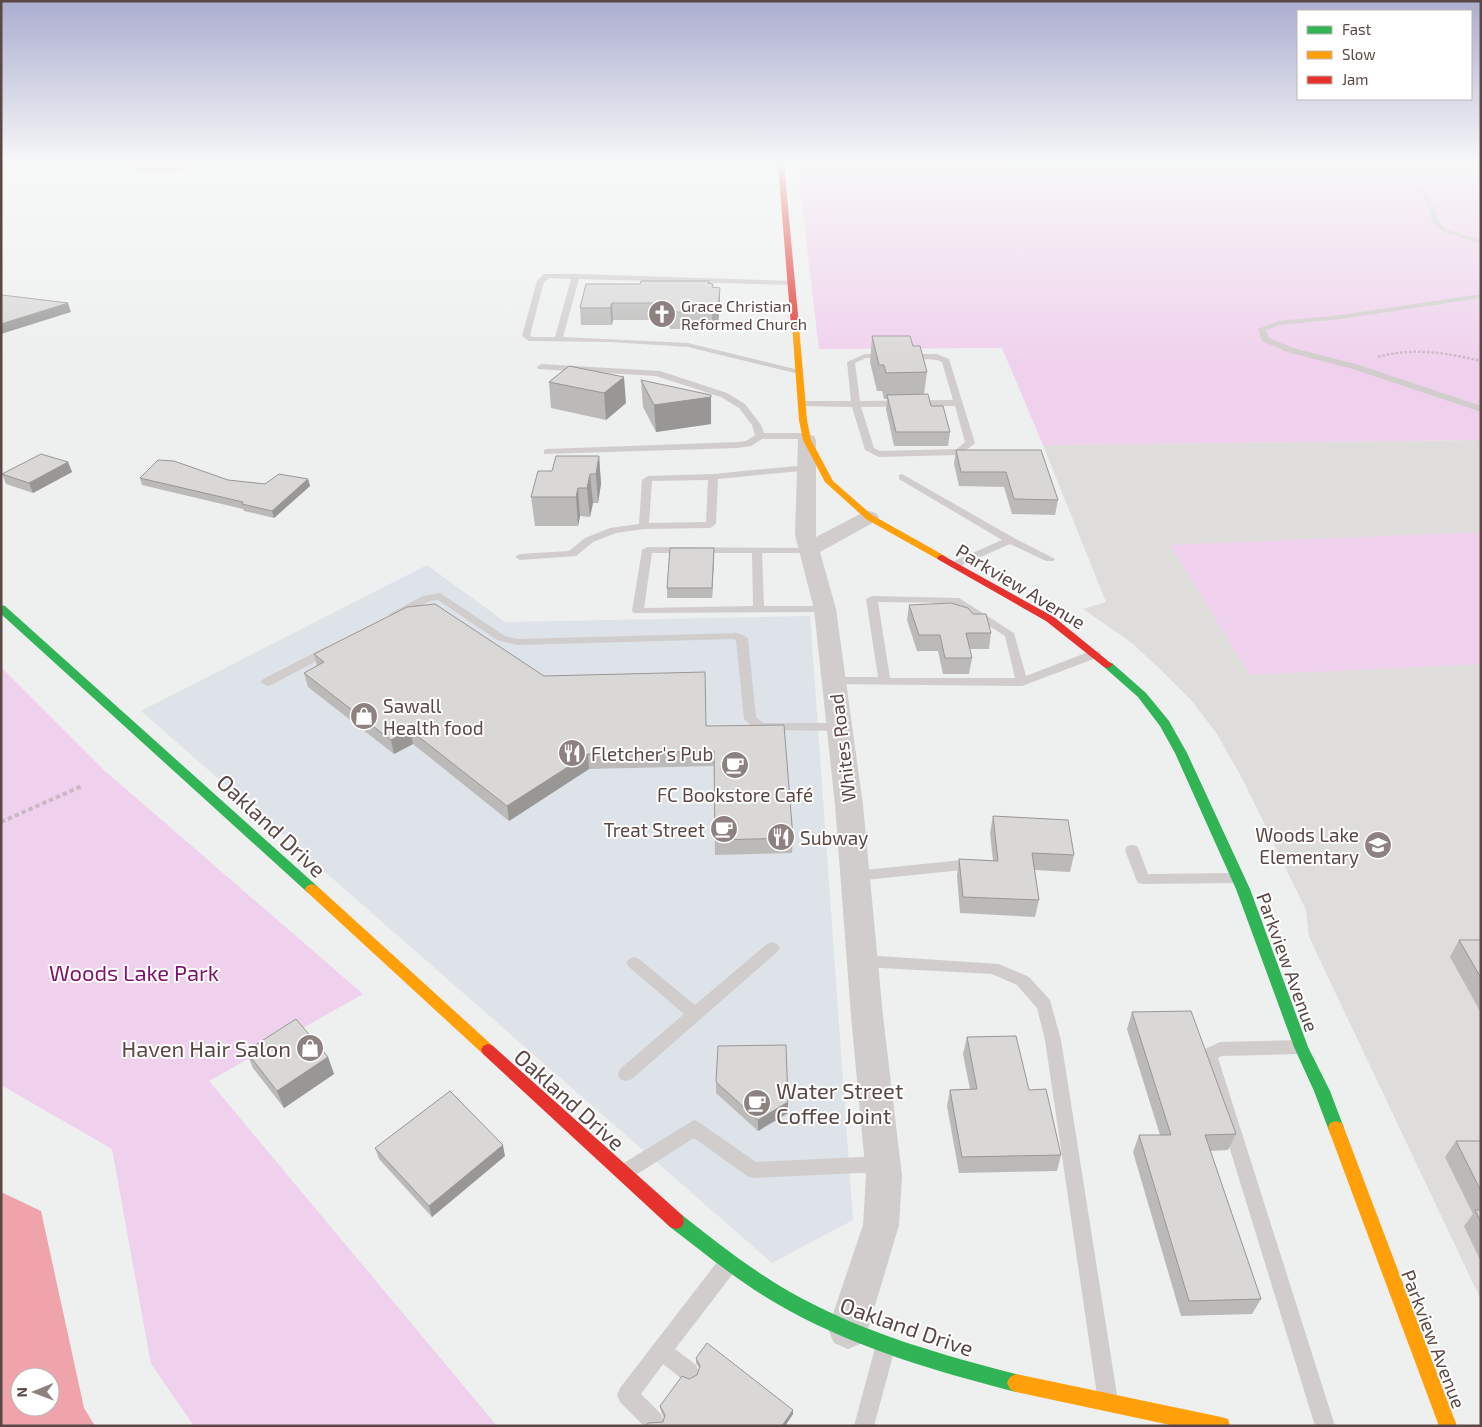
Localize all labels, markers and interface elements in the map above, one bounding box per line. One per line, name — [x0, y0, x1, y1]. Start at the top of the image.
legend — [1297, 10, 1472, 100]
text: Fast — [1342, 20, 1372, 38]
text: Slow — [1342, 45, 1376, 63]
text: Jam — [1342, 70, 1368, 88]
place label: Grace Christian Reformed Church — [681, 296, 807, 333]
church icon: Grace Christian Reformed Church — [647, 299, 677, 329]
street label: Parkview Avenue — [952, 538, 1090, 634]
street label: Whites Road — [824, 693, 860, 803]
place label: Sawall Health food — [383, 694, 484, 739]
shop icon: Sawall Health food — [349, 701, 379, 731]
restaurant icon: Fletcher's Pub — [557, 738, 587, 768]
place label: Fletcher's Pub — [591, 742, 713, 765]
cafe icon: FC Bookstore Café — [720, 750, 750, 780]
street label: Oakland Drive — [212, 768, 332, 882]
place label: FC Bookstore Café — [657, 783, 813, 806]
cafe icon: Treat Street — [709, 814, 739, 844]
place label: Treat Street — [603, 818, 705, 841]
restaurant icon: Subway — [766, 822, 796, 852]
place label: Woods Lake Elementary — [1255, 823, 1359, 868]
place label: Subway — [800, 826, 868, 849]
school or university icon: Woods Lake Elementary — [1363, 830, 1393, 860]
street label: Parkview Avenue — [1252, 889, 1324, 1035]
park label: Woods Lake Park — [49, 959, 219, 985]
shop icon: Haven Hair Salon — [295, 1033, 325, 1063]
place label: Haven Hair Salon — [121, 1035, 291, 1061]
street label: Oakland Drive — [510, 1043, 630, 1155]
place label: Water Street Coffee Joint — [776, 1077, 903, 1128]
cafe icon: Water Street Coffee Joint — [742, 1088, 772, 1118]
street label: Parkview Avenue — [1397, 1266, 1471, 1412]
street label: Oakland Drive — [837, 1291, 977, 1361]
north arrow — [10, 1367, 60, 1417]
text: N — [13, 1387, 30, 1397]

